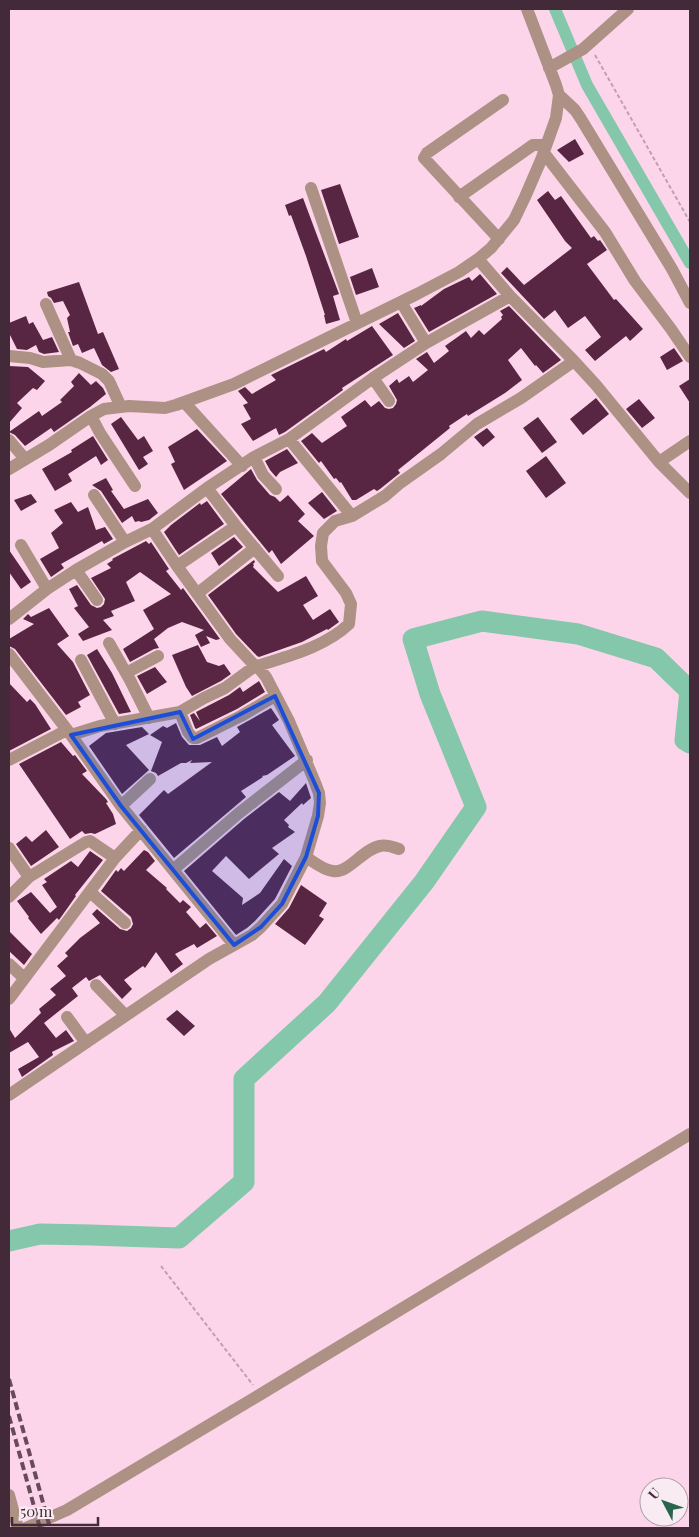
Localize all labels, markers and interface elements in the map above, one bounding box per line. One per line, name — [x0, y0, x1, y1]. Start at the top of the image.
north arrow — [639, 1477, 689, 1527]
text: U — [643, 1483, 664, 1503]
scale bar — [12, 1494, 99, 1526]
text: 50 m — [20, 1501, 53, 1521]

